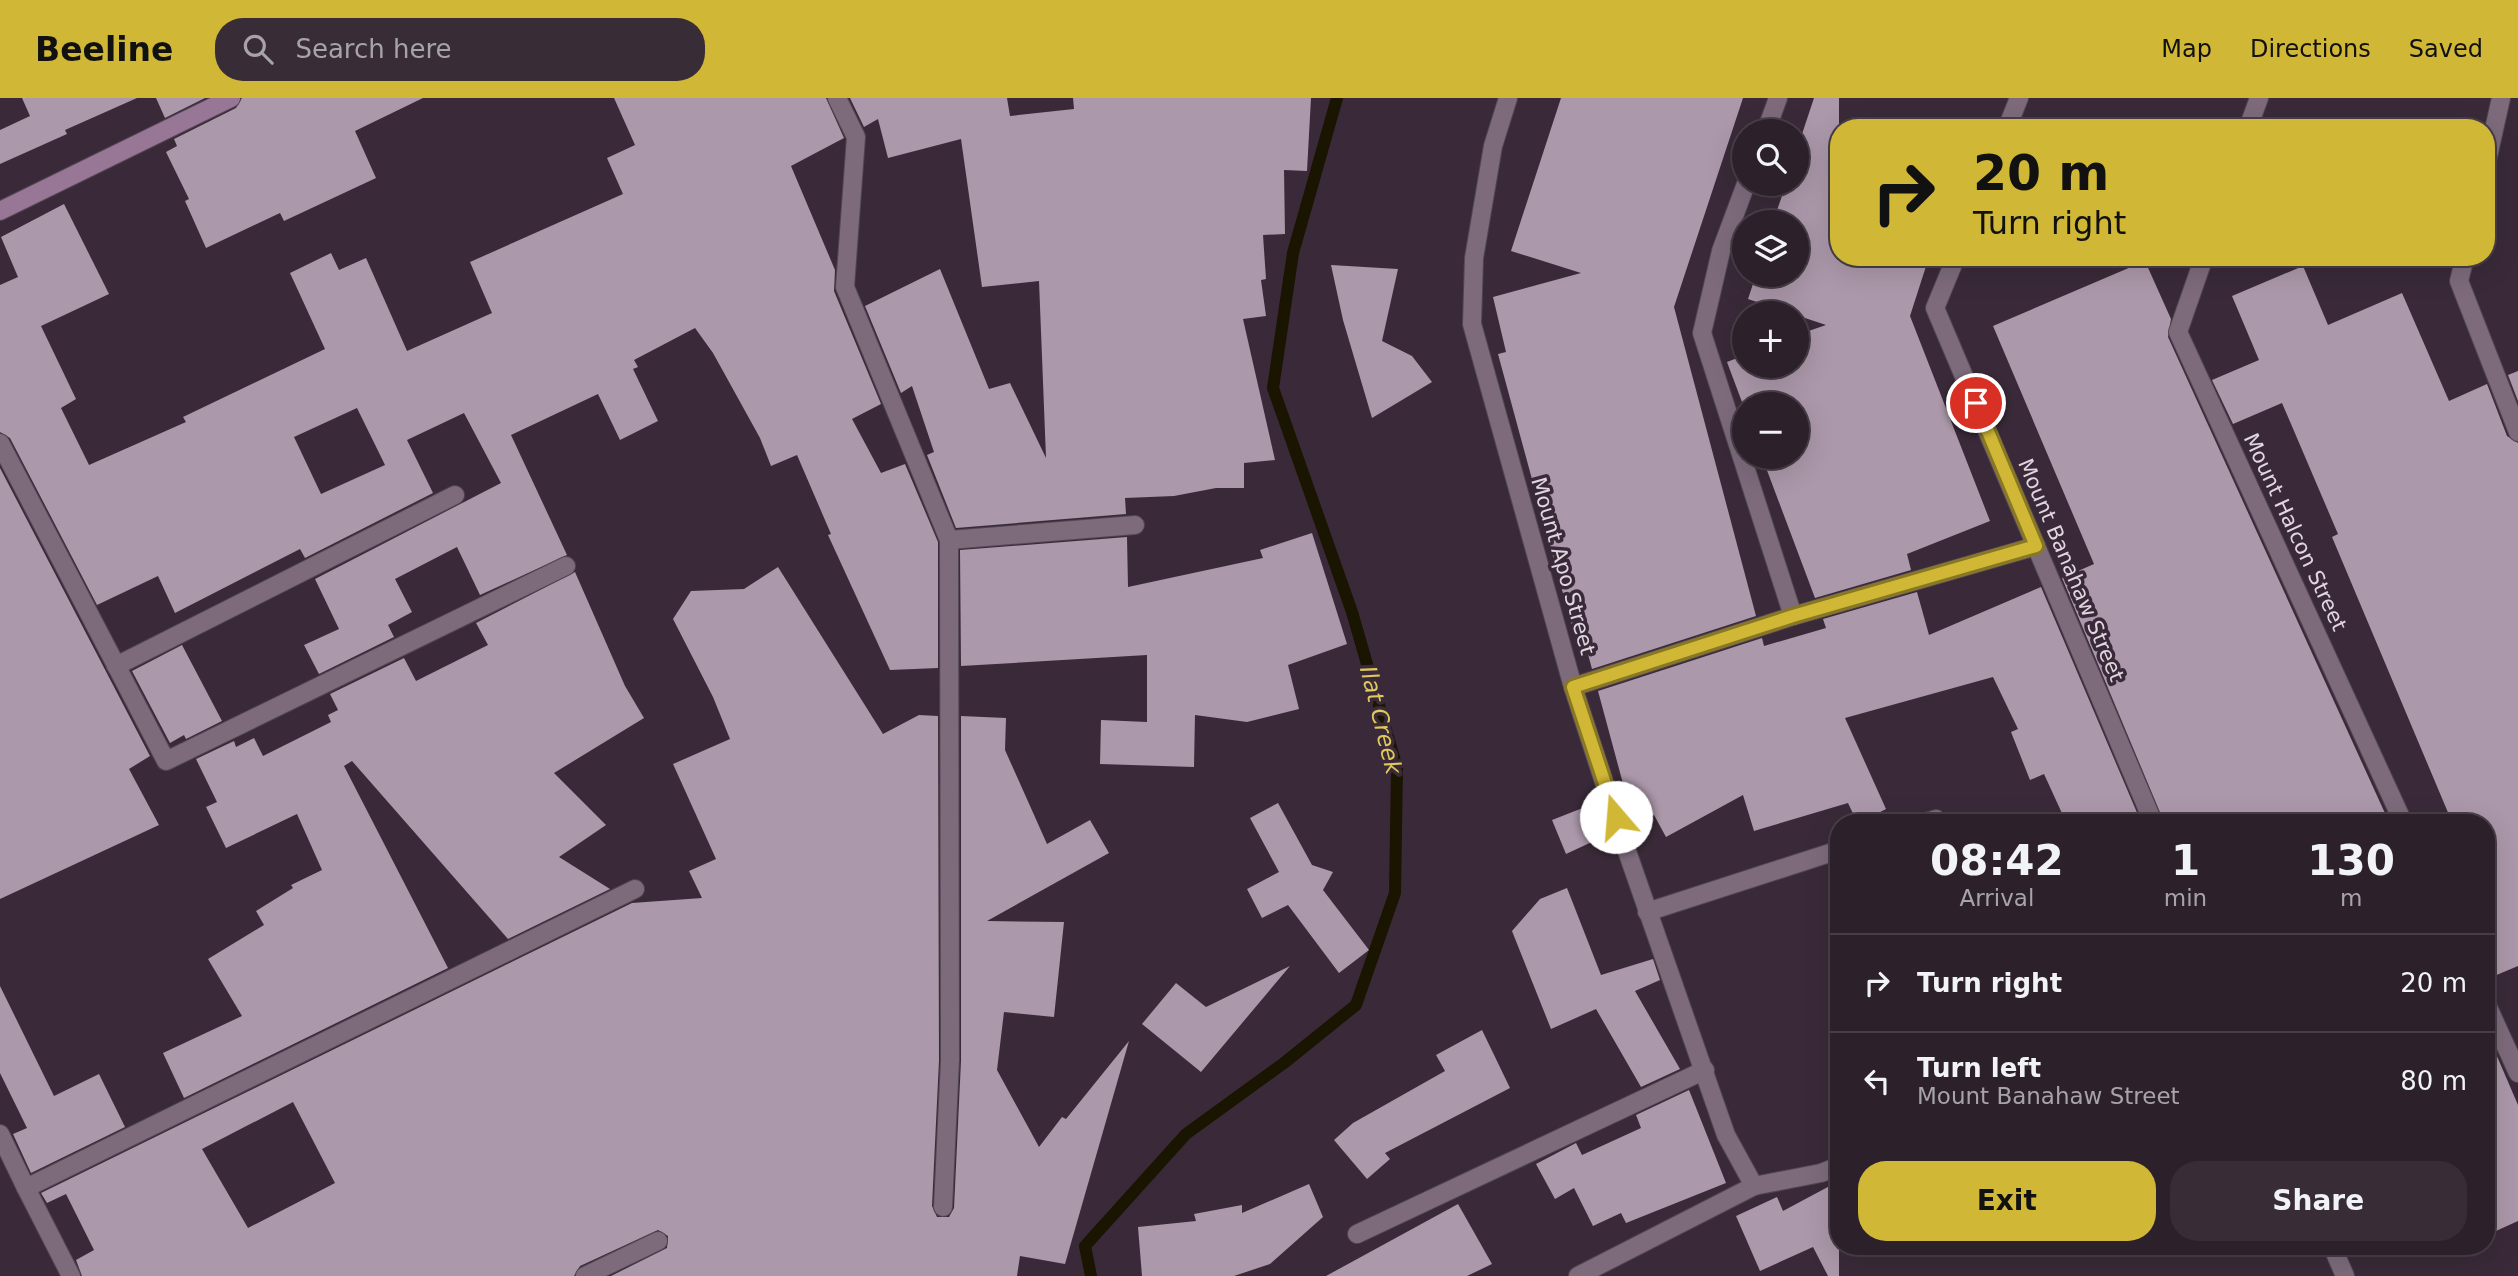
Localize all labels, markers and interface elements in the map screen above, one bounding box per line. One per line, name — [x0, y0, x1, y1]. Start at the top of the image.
search box — [215, 18, 705, 81]
text: Beeline — [35, 30, 173, 69]
icon: search — [239, 30, 277, 68]
text: Search here — [295, 34, 452, 64]
text: Map — [2161, 35, 2212, 63]
text: Directions — [2250, 35, 2371, 63]
text: Saved — [2409, 35, 2483, 63]
map controls — [1732, 119, 1809, 469]
button: search — [1732, 119, 1809, 196]
text: 20 m — [1973, 145, 2109, 202]
icon: right — [1858, 147, 1949, 238]
text: Turn right — [1973, 204, 2126, 242]
button: layers — [1732, 210, 1809, 287]
button: + — [1732, 301, 1809, 378]
pin — [1946, 373, 2006, 433]
icon: arrive — [1957, 384, 1995, 422]
button: − — [1732, 392, 1809, 469]
street label: Mount Halcon Street — [2239, 429, 2351, 635]
street label: Mount Banahaw Street — [2013, 455, 2129, 685]
street label: Mount Apo Street — [1526, 474, 1600, 658]
water label: Ilat Creek — [1355, 663, 1407, 778]
position arrow — [1579, 780, 1653, 854]
text: 08:42 — [1930, 836, 2064, 885]
text: 1 — [2171, 836, 2200, 885]
text: 130 — [2307, 836, 2395, 885]
text: Arrival — [1960, 885, 2034, 911]
text: min — [2164, 885, 2207, 911]
text: m — [2340, 885, 2362, 911]
icon: right — [1858, 964, 1896, 1002]
text: Turn right — [1917, 968, 2062, 998]
text: 20 m — [2400, 968, 2467, 998]
text: Turn left — [1917, 1053, 2041, 1083]
icon: left — [1858, 1062, 1896, 1100]
text: 80 m — [2400, 1066, 2467, 1096]
text: Mount Banahaw Street — [1917, 1083, 2180, 1109]
button: Exit — [1858, 1161, 2156, 1241]
button: Share — [2170, 1161, 2467, 1241]

